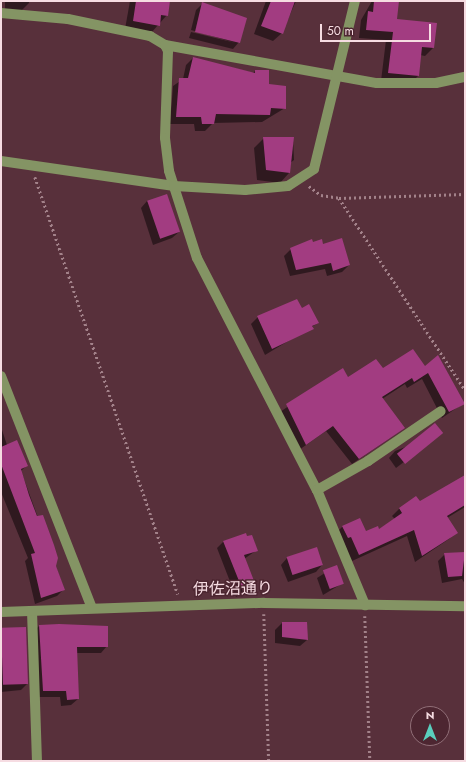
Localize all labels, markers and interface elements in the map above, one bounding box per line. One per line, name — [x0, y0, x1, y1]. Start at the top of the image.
scale bar — [322, 16, 433, 42]
text: 50 m — [327, 22, 354, 40]
street label: 伊佐沼通り — [193, 579, 273, 599]
north arrow — [410, 706, 450, 746]
text: N — [426, 707, 434, 723]

